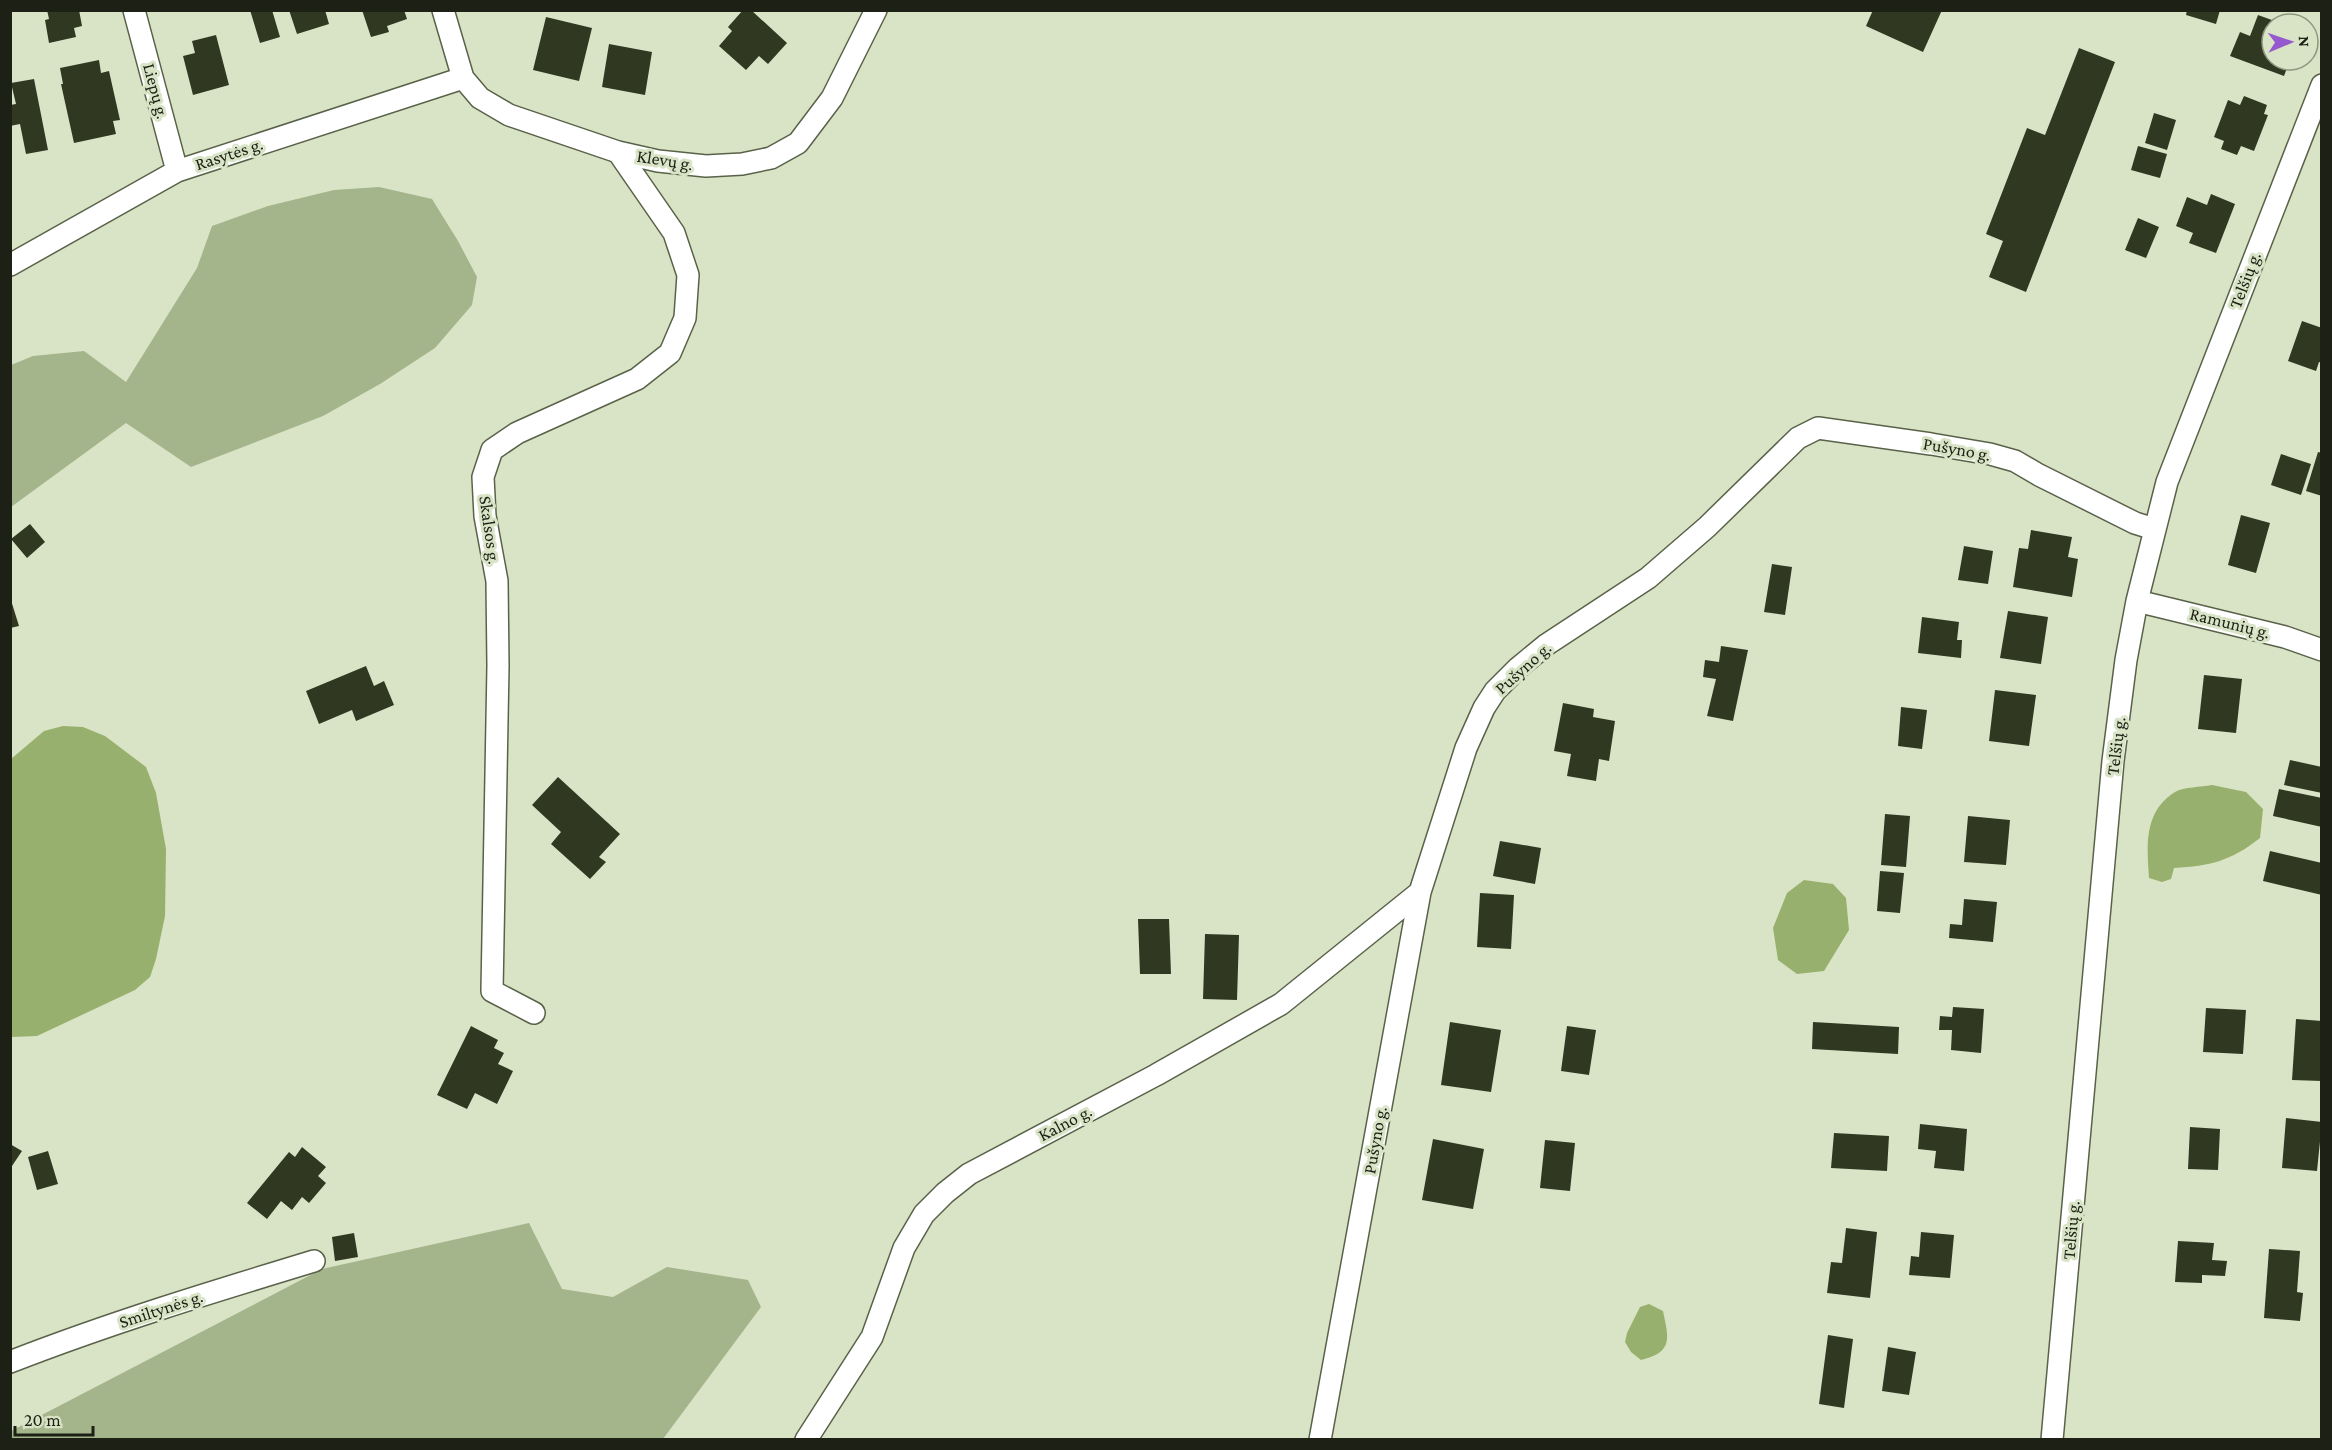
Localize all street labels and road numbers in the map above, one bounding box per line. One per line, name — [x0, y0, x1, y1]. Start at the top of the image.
street label: Liepų g. — [139, 61, 173, 121]
street label: Rasytės g. — [192, 134, 266, 174]
street label: Klevų g. — [635, 146, 695, 174]
street label: Telšių g. — [2225, 249, 2265, 311]
street label: Pušyno g. — [1922, 433, 1992, 465]
street label: Skalsos g. — [475, 494, 505, 566]
street label: Ramunių g. — [2188, 603, 2272, 643]
street label: Pušyno g. — [1491, 638, 1555, 698]
street label: Telšių g. — [2102, 716, 2130, 776]
street label: Kalno g. — [1035, 1101, 1095, 1145]
street label: Pušyno g. — [1359, 1105, 1391, 1175]
street label: Telšių g. — [2058, 1200, 2084, 1260]
street label: Smiltynės g. — [117, 1286, 205, 1332]

